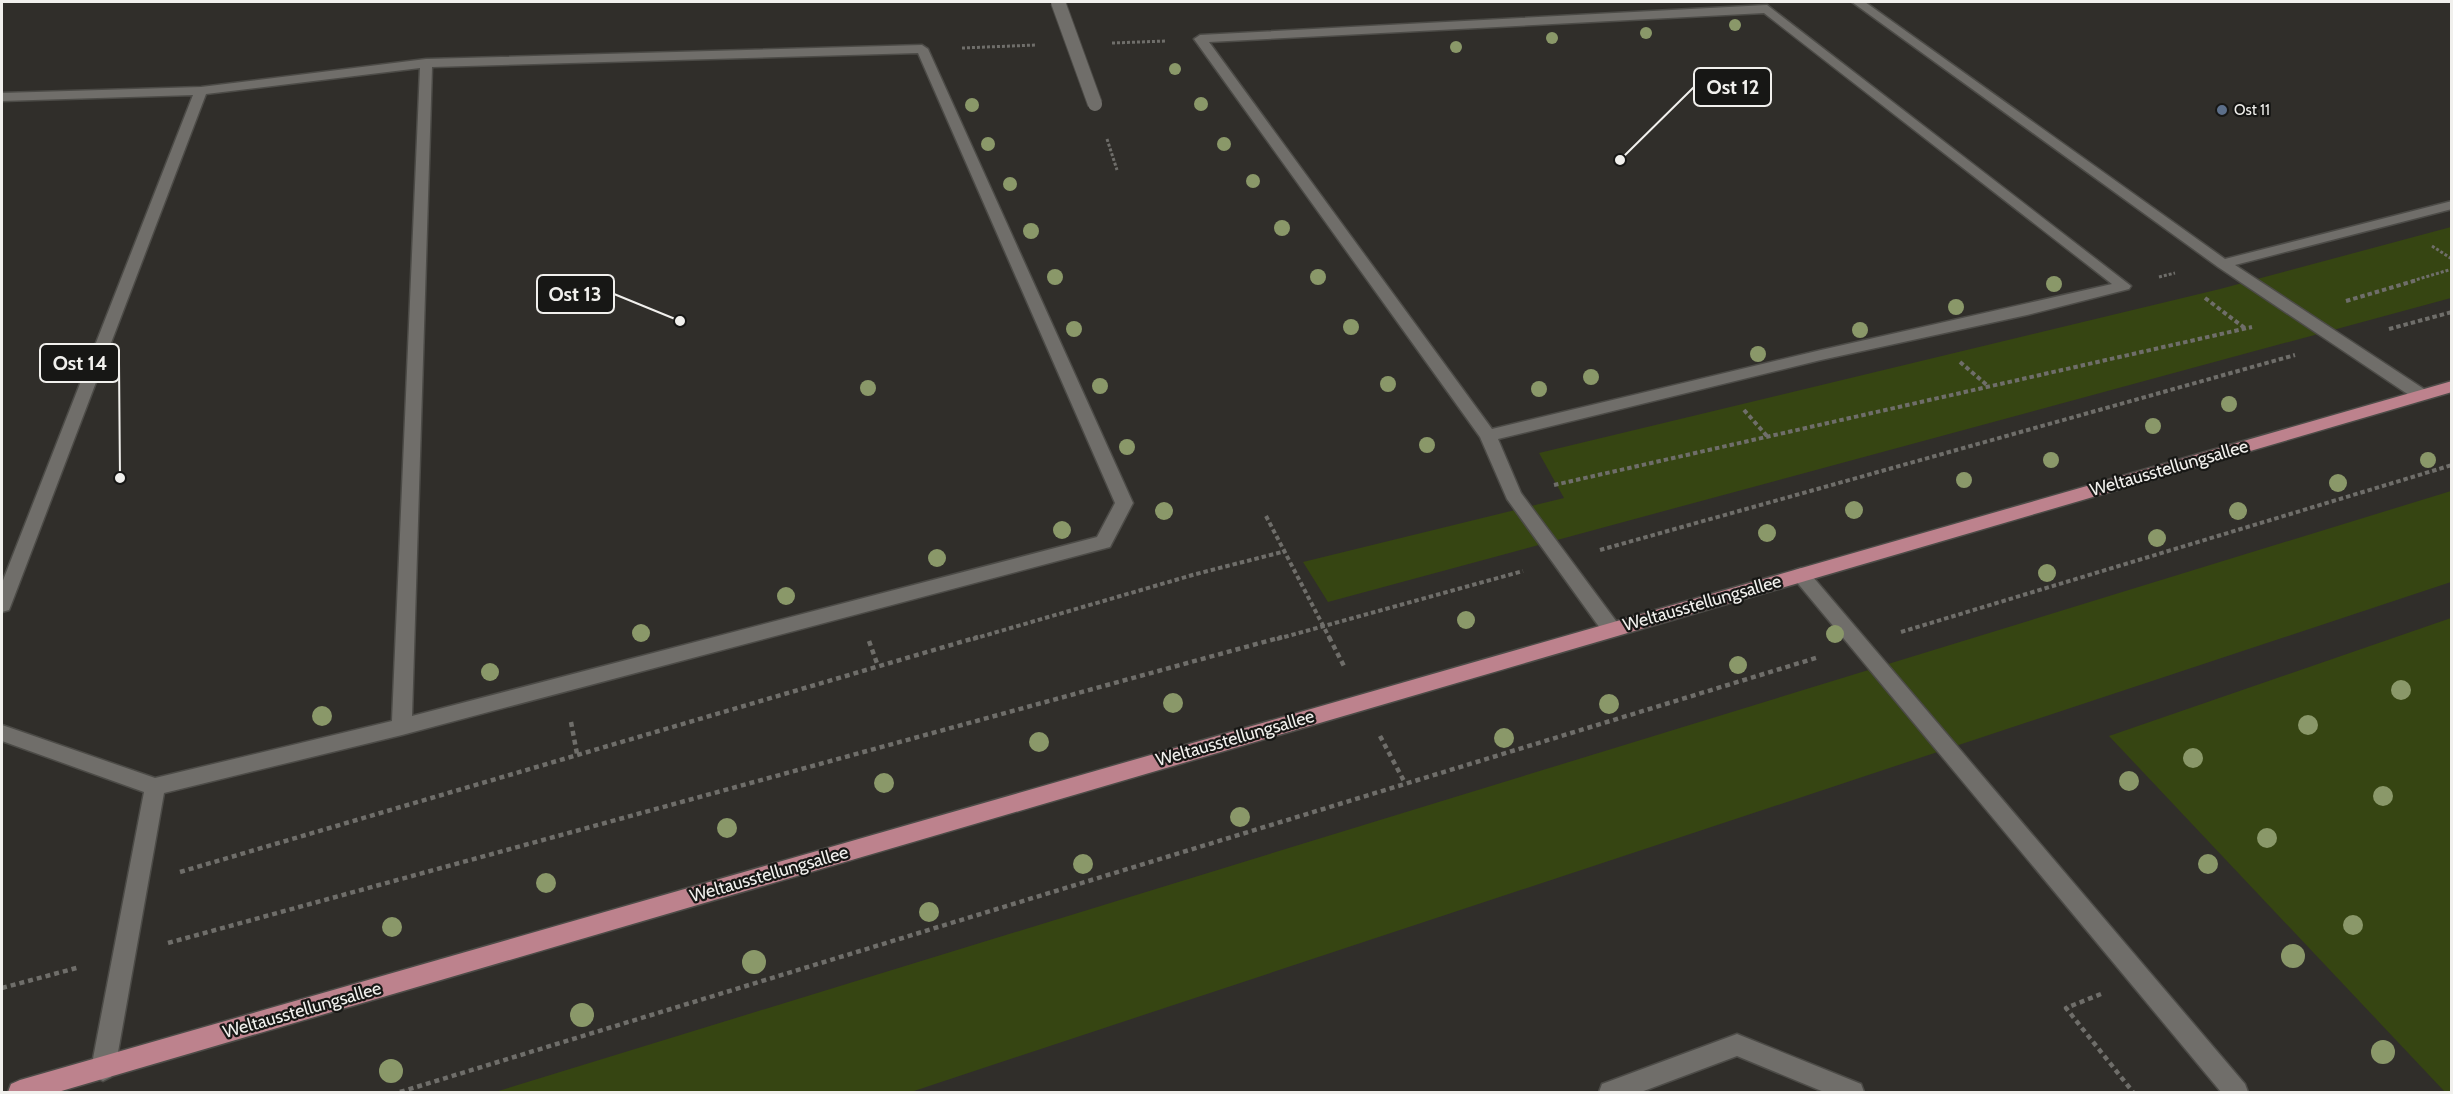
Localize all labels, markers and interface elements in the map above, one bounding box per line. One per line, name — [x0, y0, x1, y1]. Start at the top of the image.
callout: Ost 12 — [1694, 68, 1771, 106]
text: Ost 12 — [1707, 75, 1759, 99]
place label: Ost 11 — [2234, 101, 2270, 119]
marker: Ost 11 — [2215, 103, 2229, 117]
callout: Ost 13 — [537, 275, 614, 313]
text: Ost 13 — [548, 282, 602, 306]
callout: Ost 14 — [40, 344, 119, 382]
text: Ost 14 — [53, 351, 107, 375]
street label: Weltausstellungsallee — [2087, 435, 2251, 501]
street label: Weltausstellungsallee — [1620, 570, 1784, 636]
street label: Weltausstellungsallee — [1153, 705, 1317, 771]
street label: Weltausstellungsallee — [687, 841, 851, 907]
street label: Weltausstellungsallee — [220, 977, 384, 1043]

